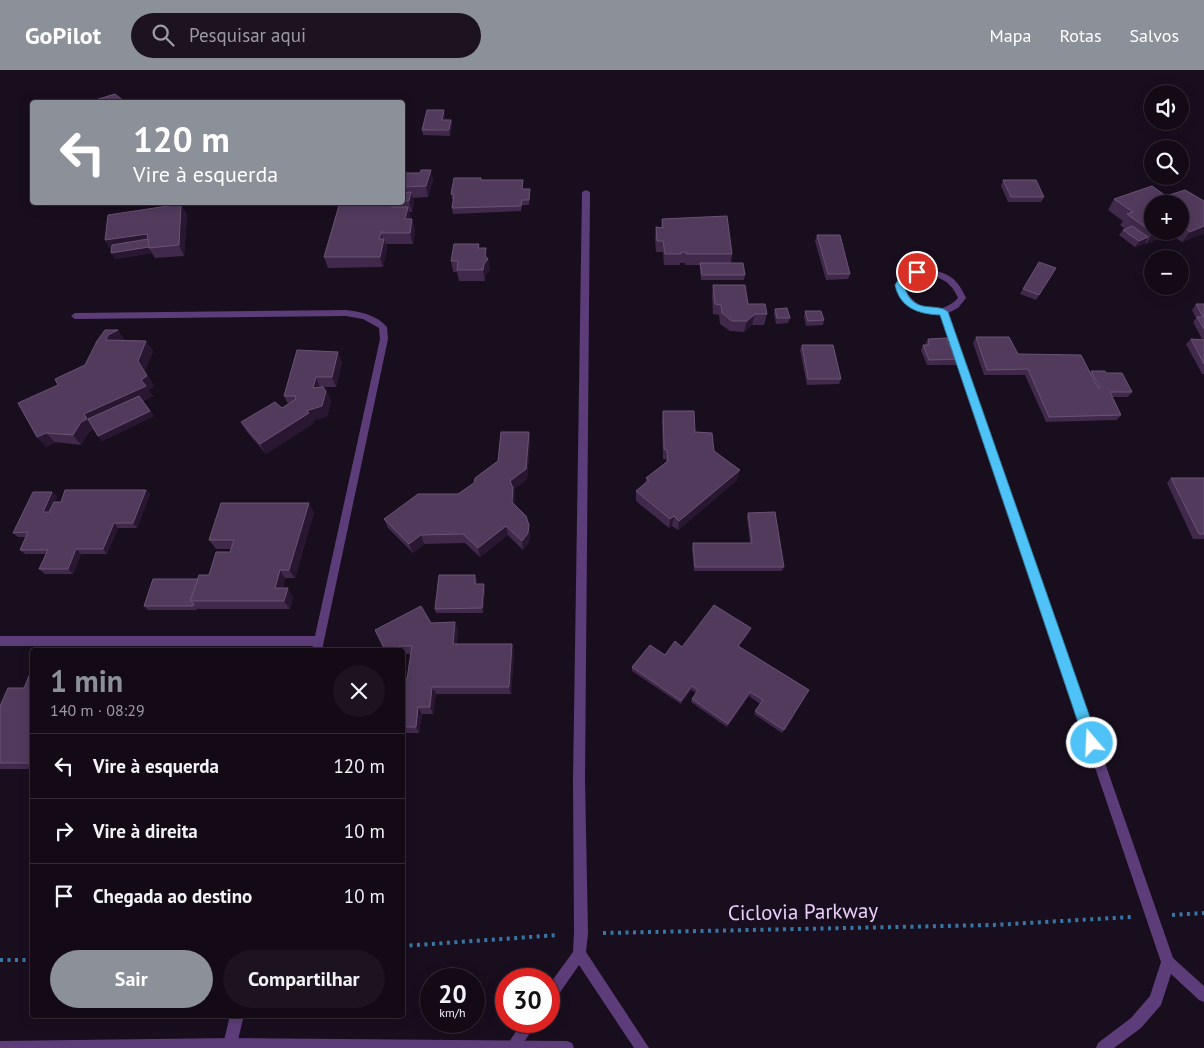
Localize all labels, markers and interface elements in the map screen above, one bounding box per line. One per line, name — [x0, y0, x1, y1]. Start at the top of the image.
search box — [131, 13, 481, 58]
text: GoPilot — [25, 20, 101, 51]
icon: search — [149, 21, 177, 49]
text: Pesquisar aqui — [189, 23, 306, 47]
text: Mapa — [990, 24, 1031, 47]
text: Rotas — [1059, 24, 1102, 47]
text: Salvos — [1130, 24, 1179, 47]
map controls — [1144, 85, 1189, 295]
button: sound — [1144, 85, 1189, 130]
text: 120 m — [133, 116, 230, 162]
icon: left — [50, 120, 115, 185]
button: search — [1144, 140, 1189, 185]
text: Vire à esquerda — [133, 160, 278, 188]
button: + — [1144, 195, 1189, 240]
button: − — [1144, 250, 1189, 295]
pin — [896, 251, 938, 293]
icon: arrive — [903, 258, 931, 286]
text: 1 min — [50, 661, 123, 700]
button: close — [333, 665, 385, 717]
text: 140 m · 08:29 — [50, 700, 145, 720]
position arrow — [1065, 716, 1117, 768]
icon: left — [50, 752, 78, 780]
text: Vire à esquerda — [93, 754, 219, 778]
text: 120 m — [333, 754, 385, 778]
icon: right — [50, 817, 78, 845]
text: Vire à direita — [93, 819, 198, 843]
text: 10 m — [344, 819, 385, 843]
icon: arrive — [50, 882, 78, 910]
text: Chegada ao destino — [93, 884, 252, 908]
text: 10 m — [344, 884, 385, 908]
street label: Ciclovia Parkway — [728, 897, 879, 926]
button: Sair — [50, 950, 213, 1008]
button: Compartilhar — [223, 950, 385, 1008]
speed limit sign: 30 — [495, 968, 560, 1033]
text: 20 — [438, 978, 467, 1010]
text: km/h — [439, 1005, 466, 1020]

